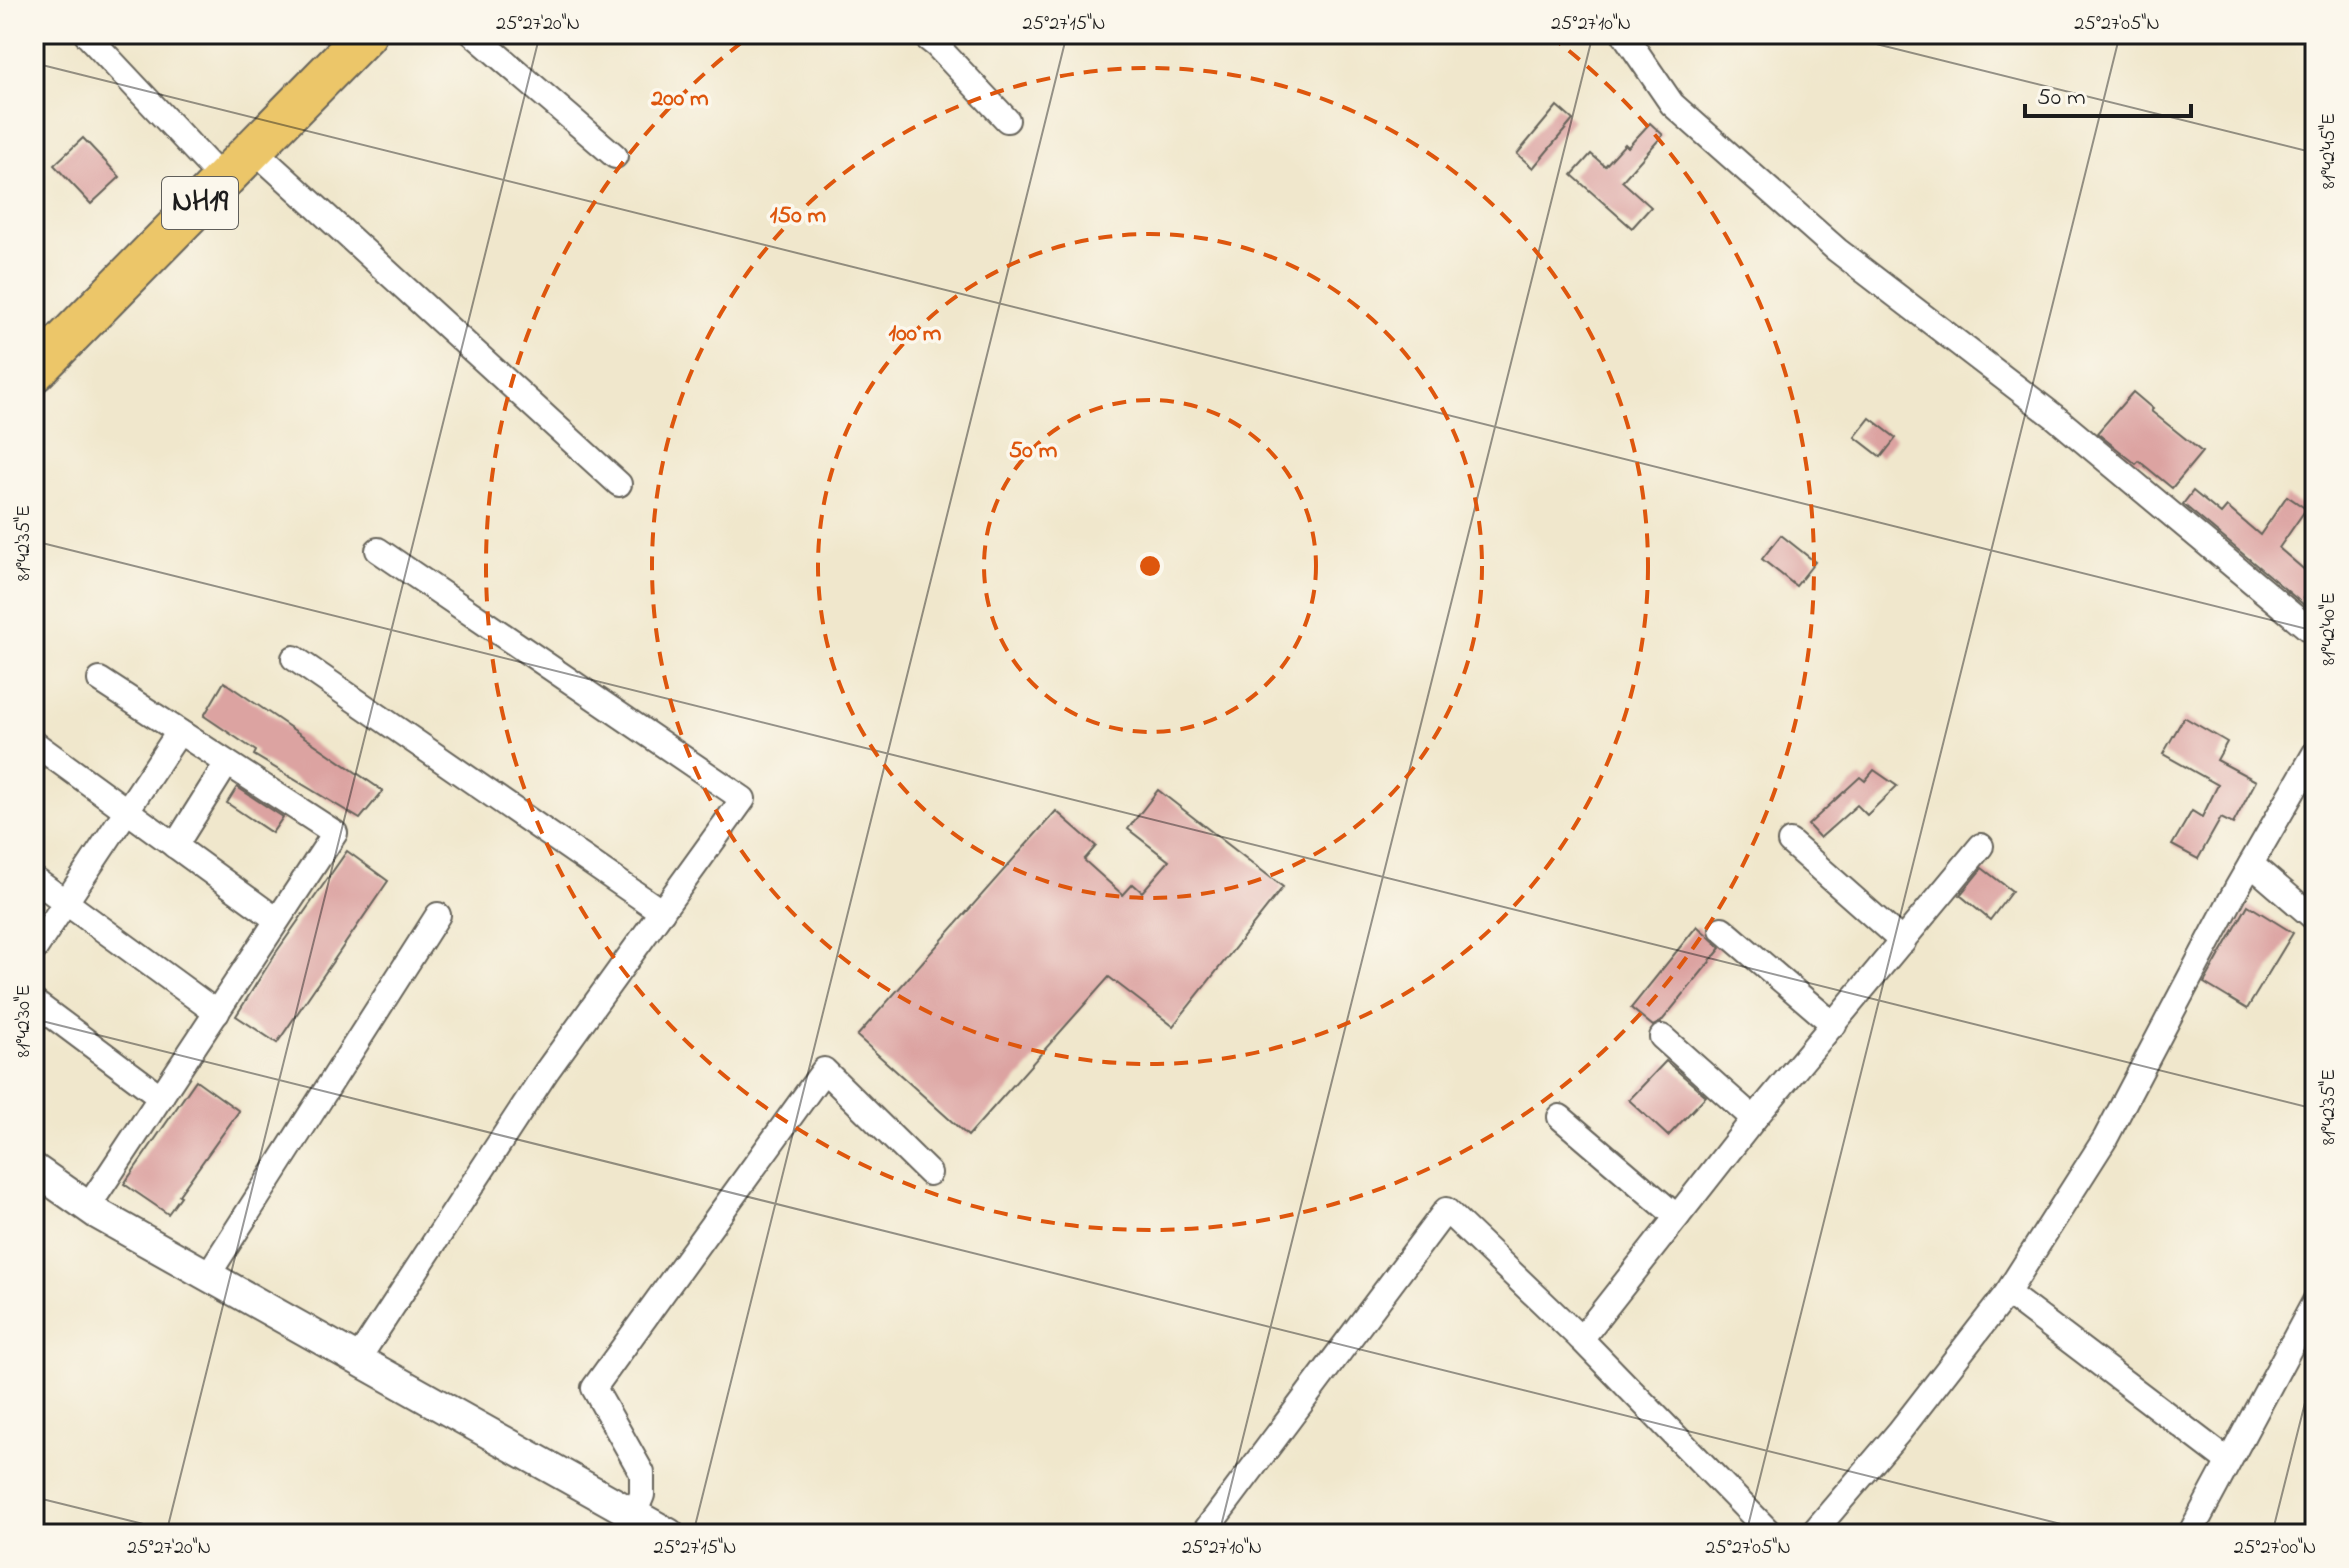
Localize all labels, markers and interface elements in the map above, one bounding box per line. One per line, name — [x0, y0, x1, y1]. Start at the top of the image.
text: 25°27'20"N — [496, 10, 580, 39]
text: 25°27'15"N — [1023, 10, 1106, 39]
text: 25°27'10"N — [1551, 10, 1631, 39]
text: 25°27'05"N — [2074, 10, 2160, 39]
scale bar — [2025, 68, 2191, 118]
text: 50 m — [2037, 81, 2086, 116]
text: 200 m — [650, 82, 709, 117]
text: 81°42'45"E — [2315, 113, 2344, 189]
road number: NH19 — [162, 177, 238, 229]
text: 150 m — [770, 199, 827, 234]
text: 100 m — [889, 317, 942, 352]
text: 50 m — [1009, 434, 1058, 469]
text: 81°42'35"E — [10, 505, 39, 581]
centre of rings — [1136, 552, 1164, 580]
text: 81°42'40"E — [2315, 592, 2344, 666]
text: 81°42'30"E — [10, 984, 39, 1058]
text: 81°42'35"E — [2315, 1069, 2344, 1145]
text: 25°27'20"N — [127, 1534, 211, 1563]
text: 25°27'15"N — [654, 1534, 737, 1563]
text: 25°27'10"N — [1182, 1534, 1262, 1563]
text: 25°27'05"N — [1705, 1534, 1791, 1563]
text: 25°27'00"N — [2234, 1534, 2316, 1563]

